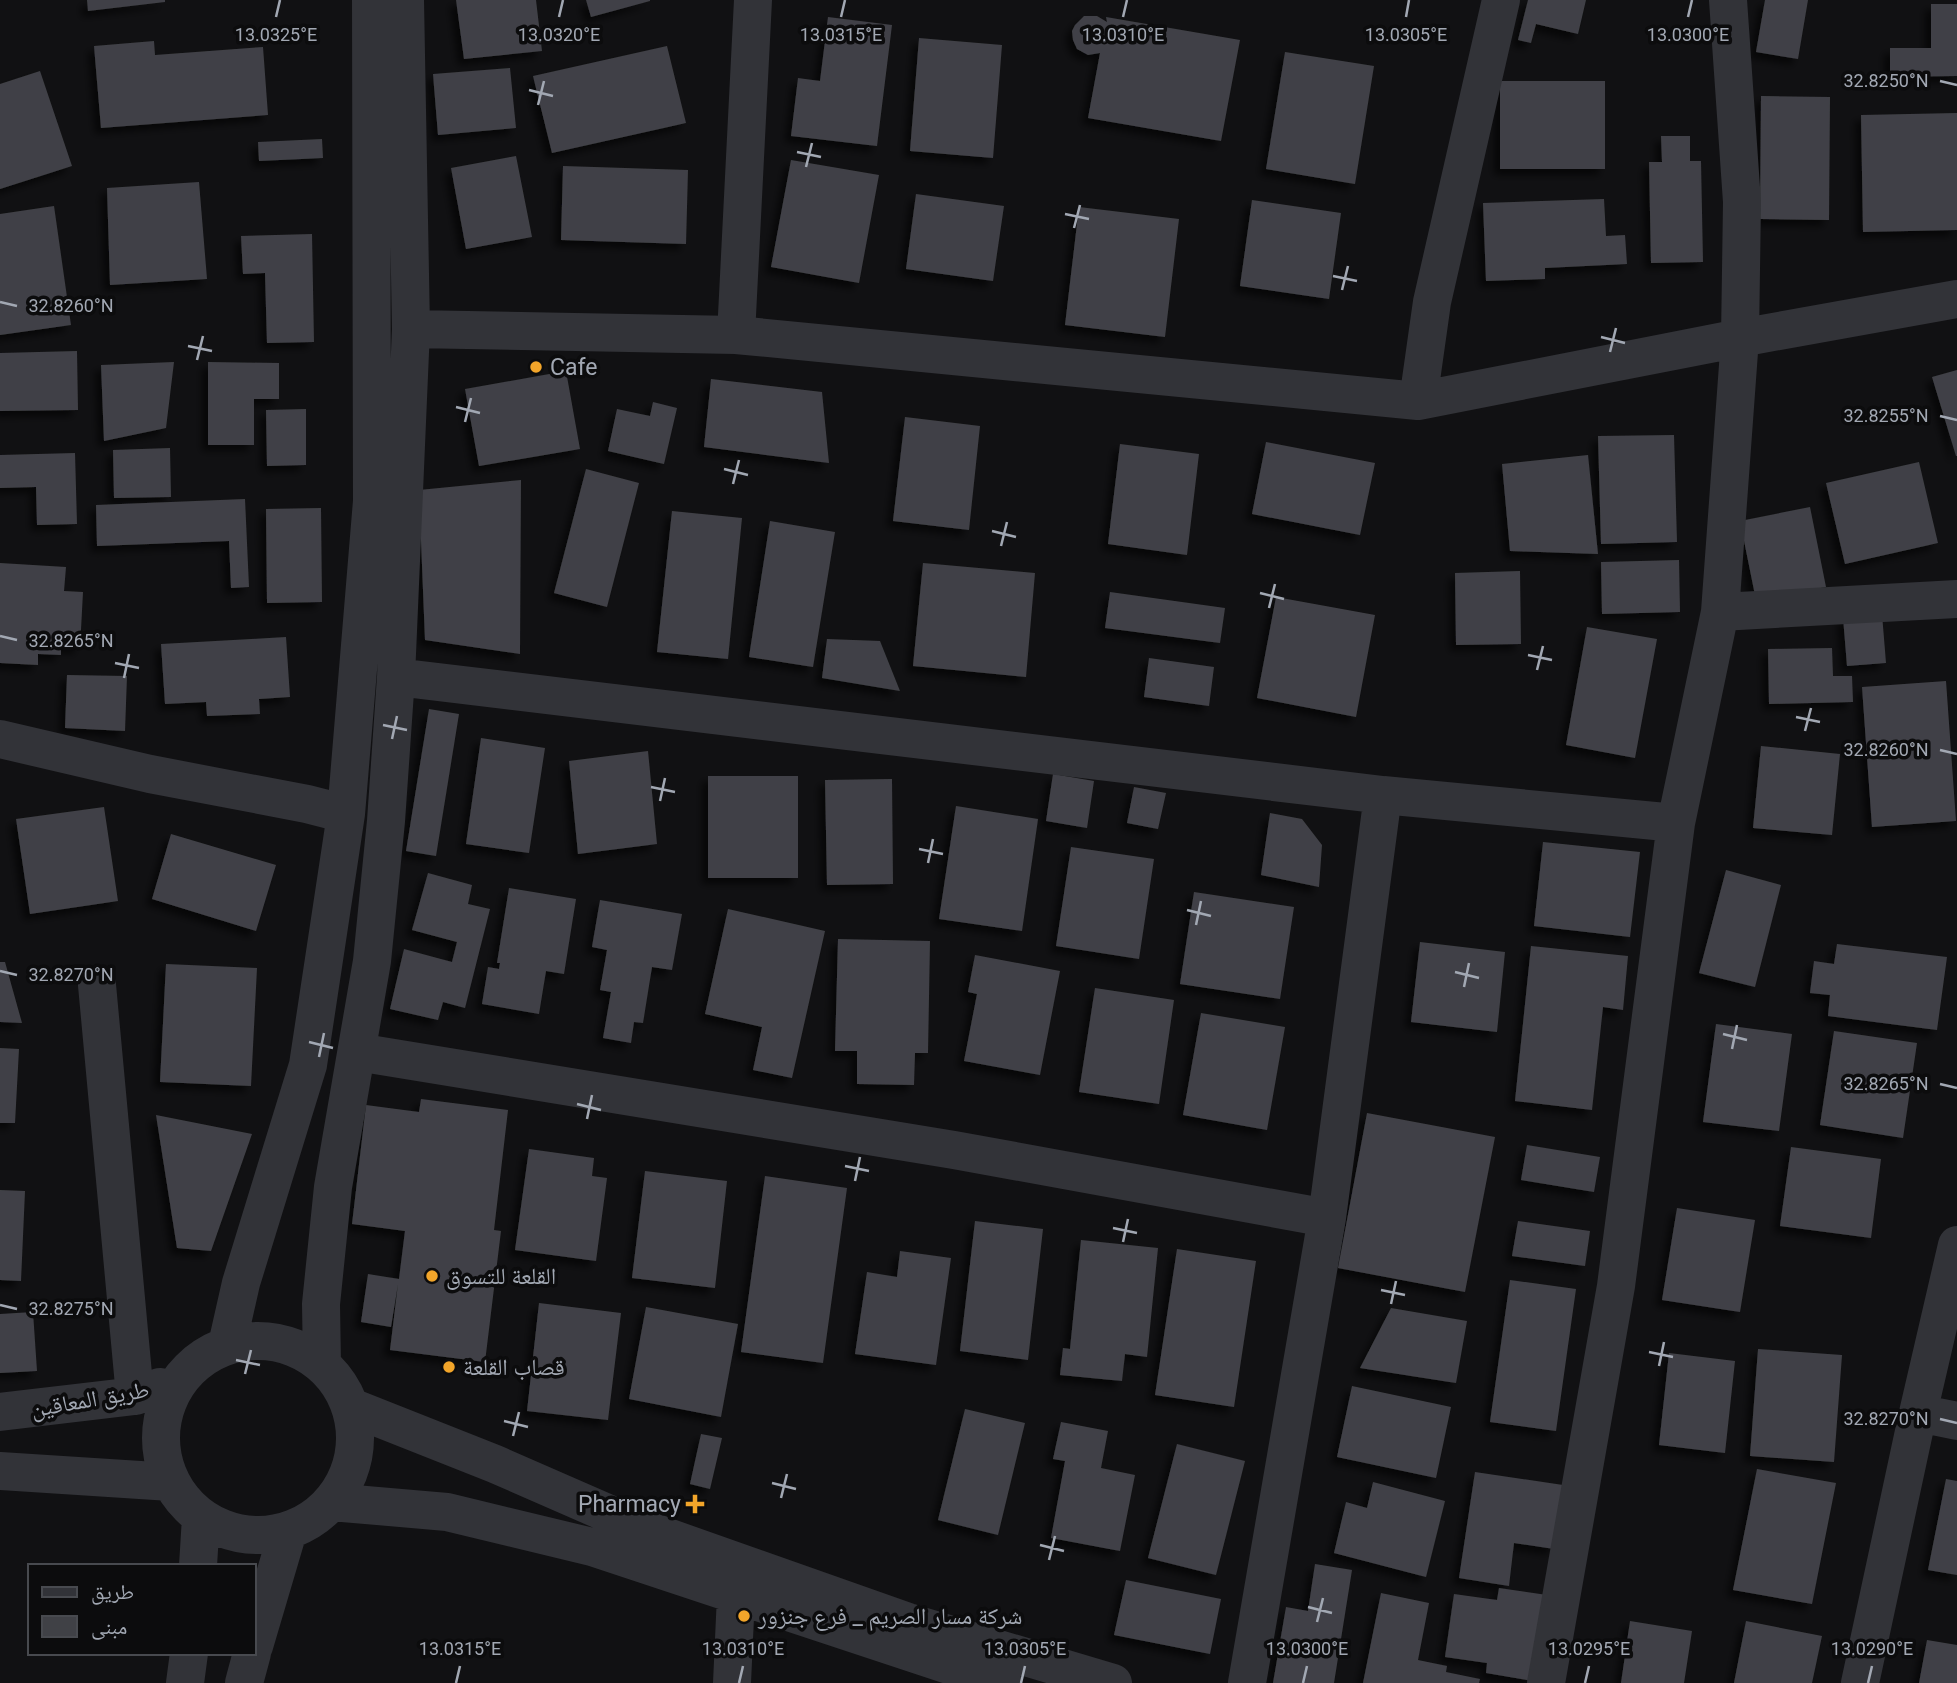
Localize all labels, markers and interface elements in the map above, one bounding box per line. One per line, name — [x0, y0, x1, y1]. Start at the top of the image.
text: 13.0325°E — [235, 24, 317, 45]
text: 13.0320°E — [518, 24, 600, 45]
text: 13.0315°E — [800, 24, 882, 45]
text: 13.0310°E — [1082, 24, 1164, 45]
text: 13.0305°E — [1365, 24, 1447, 45]
text: 13.0300°E — [1647, 24, 1729, 45]
text: 32.8250°N — [1843, 70, 1929, 91]
text: 32.8260°N — [28, 295, 114, 316]
place label: Cafe — [550, 354, 597, 381]
marker: Cafe — [528, 359, 544, 375]
text: 32.8255°N — [1843, 405, 1929, 426]
text: 32.8265°N — [28, 630, 114, 651]
text: 32.8260°N — [1843, 739, 1929, 760]
text: 32.8270°N — [28, 964, 114, 985]
text: 32.8265°N — [1843, 1073, 1929, 1094]
place label: القلعة للتسوق — [446, 1263, 556, 1290]
marker: القلعة للتسوق — [424, 1268, 440, 1284]
text: 32.8275°N — [28, 1298, 114, 1319]
place label: قصاب القلعة — [463, 1354, 565, 1381]
marker: قصاب القلعة — [441, 1359, 457, 1375]
street label: طريق المعاقين — [29, 1376, 151, 1423]
text: 32.8270°N — [1843, 1408, 1929, 1429]
place label: Pharmacy — [578, 1491, 681, 1518]
marker: Pharmacy — [687, 1496, 703, 1512]
legend — [28, 1564, 256, 1655]
text: طريق — [91, 1580, 134, 1605]
place label: شركة مسار الصريم _ فرع جنزور — [757, 1603, 1022, 1632]
marker: شركة مسار الصريم _ فرع جنزور — [736, 1608, 752, 1624]
text: مبنى — [91, 1615, 127, 1640]
text: 13.0315°E — [419, 1638, 501, 1659]
text: 13.0310°E — [702, 1638, 784, 1659]
text: 13.0305°E — [984, 1638, 1066, 1659]
text: 13.0300°E — [1266, 1638, 1348, 1659]
text: 13.0295°E — [1548, 1638, 1630, 1659]
text: 13.0290°E — [1831, 1638, 1913, 1659]

